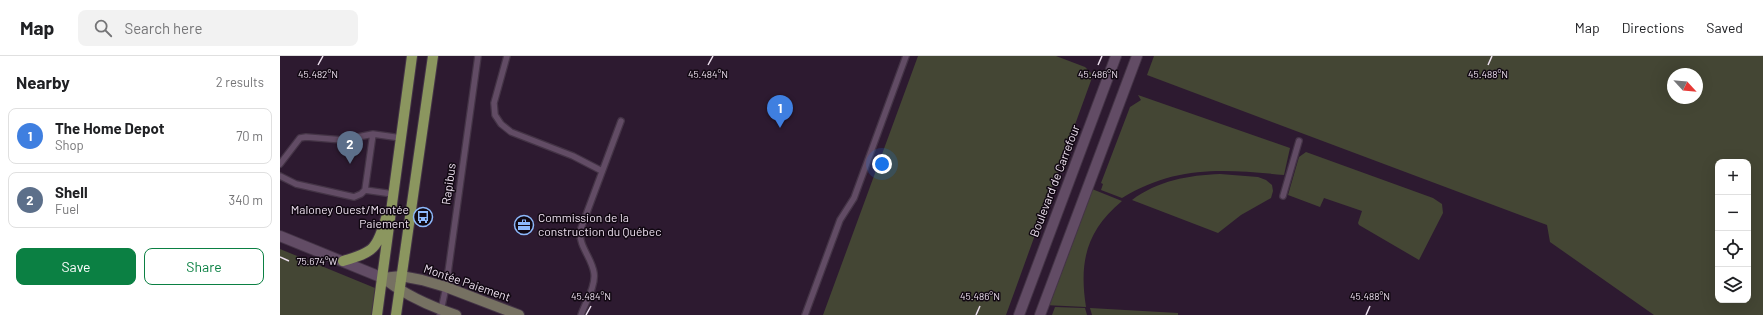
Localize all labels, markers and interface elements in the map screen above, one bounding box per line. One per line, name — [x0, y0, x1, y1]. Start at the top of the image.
search box — [78, 10, 358, 46]
text: Map — [20, 16, 54, 39]
icon: search — [92, 17, 114, 39]
text: Search here — [124, 19, 202, 37]
text: Map — [1575, 19, 1600, 36]
text: Directions — [1622, 19, 1684, 36]
text: Saved — [1706, 19, 1743, 36]
text: 45.482°N — [298, 68, 338, 80]
text: 45.484°N — [688, 68, 728, 80]
text: 45.486°N — [1078, 68, 1118, 80]
text: 45.488°N — [1468, 68, 1508, 80]
north arrow — [1667, 68, 1703, 104]
text: Nearby — [16, 72, 70, 92]
text: 2 results — [216, 74, 264, 90]
pin: 1 — [767, 95, 793, 128]
text: The Home Depot — [55, 119, 164, 137]
street label: Boulevard de Carrefour — [1026, 122, 1082, 239]
text: 1 — [28, 128, 32, 144]
text: 70 m — [236, 128, 263, 144]
pin: 2 — [337, 131, 363, 164]
text: Shop — [55, 137, 84, 153]
your location — [872, 154, 892, 174]
map controls — [1715, 159, 1751, 303]
button: + — [1715, 159, 1751, 195]
street label: Rapibus — [438, 162, 458, 206]
text: Shell — [55, 183, 88, 201]
text: 2 — [26, 192, 34, 208]
text: 340 m — [228, 192, 263, 208]
button: − — [1715, 195, 1751, 231]
text: Fuel — [55, 201, 79, 217]
place label: Maloney Ouest/Montée Paiement — [291, 202, 409, 230]
bus stop icon: Maloney Ouest/Montée Paiement — [412, 206, 434, 228]
place label: Commission de la construction du Québec — [538, 210, 661, 238]
office icon: Commission de la construction du Québec — [513, 214, 535, 236]
button: locate — [1715, 231, 1751, 267]
button: Save — [16, 248, 136, 285]
button: Share — [144, 248, 264, 285]
text: 75.674°W — [297, 255, 338, 267]
street label: Montée Paiement — [422, 261, 512, 303]
button: layers — [1715, 267, 1751, 303]
text: 45.484°N — [571, 290, 611, 302]
text: 45.486°N — [960, 290, 1000, 302]
text: 45.488°N — [1350, 290, 1390, 302]

